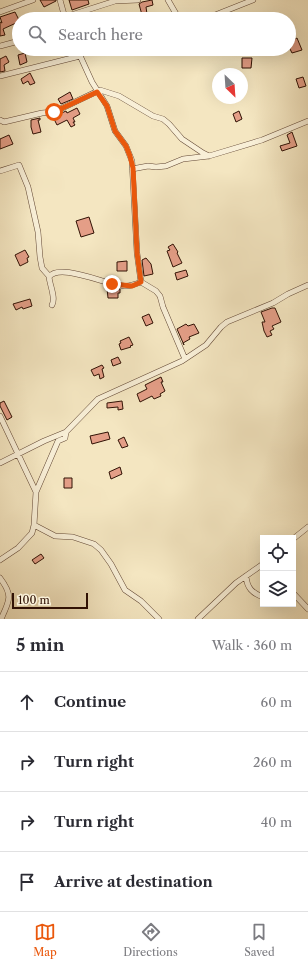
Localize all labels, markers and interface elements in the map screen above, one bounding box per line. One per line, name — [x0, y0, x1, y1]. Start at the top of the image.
search box — [12, 12, 296, 56]
icon: search — [26, 23, 48, 45]
text: Search here — [58, 25, 143, 44]
north arrow — [212, 68, 248, 104]
route start — [45, 103, 63, 121]
route end — [103, 275, 121, 293]
map controls — [260, 535, 296, 607]
button: locate — [260, 535, 296, 571]
button: layers — [260, 571, 296, 607]
scale bar — [12, 591, 88, 610]
text: 100 m — [18, 593, 50, 607]
text: 5 min — [16, 635, 64, 655]
text: Walk · 360 m — [212, 637, 292, 653]
icon: ahead — [16, 691, 38, 713]
text: Continue — [54, 692, 126, 711]
text: 60 m — [261, 694, 292, 710]
icon: right — [16, 751, 38, 773]
text: Turn right — [54, 752, 134, 771]
text: 260 m — [253, 754, 292, 770]
icon: right — [16, 811, 38, 833]
text: Turn right — [54, 812, 134, 831]
text: 40 m — [261, 814, 292, 830]
icon: arrive — [16, 871, 38, 893]
text: Arrive at destination — [54, 872, 213, 891]
tab: Map — [33, 921, 57, 959]
tab: Directions — [123, 921, 178, 959]
tab: Saved — [244, 921, 275, 959]

